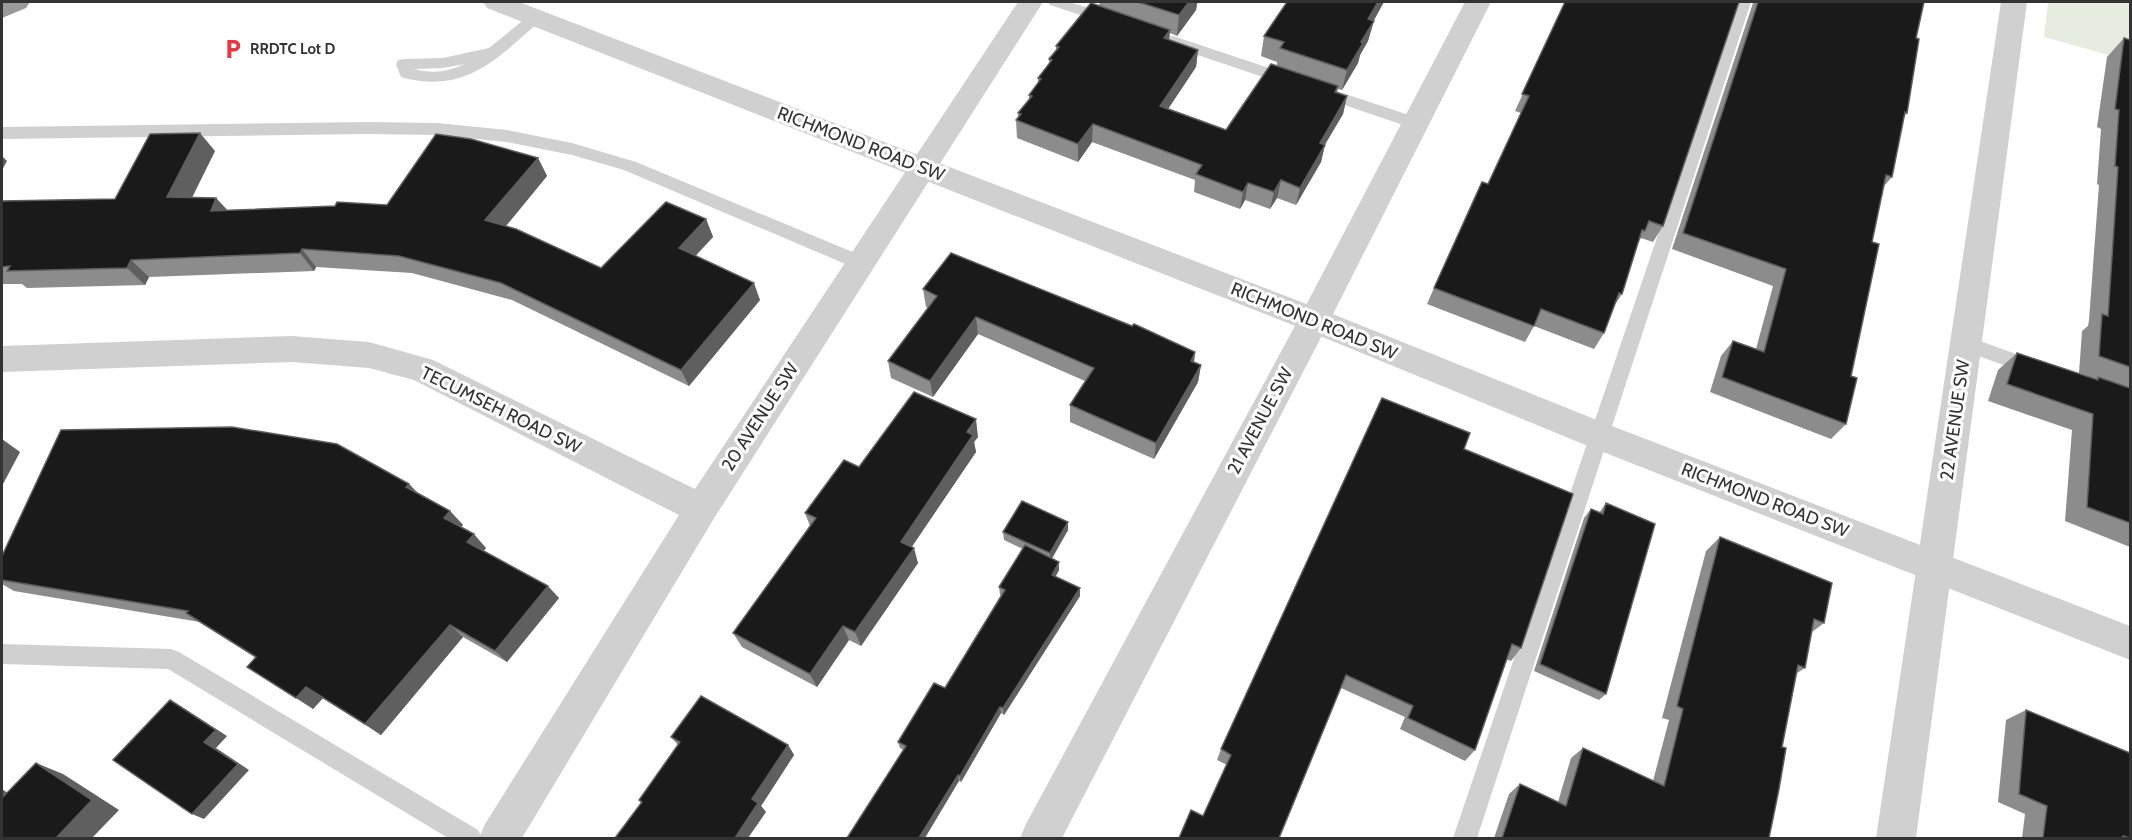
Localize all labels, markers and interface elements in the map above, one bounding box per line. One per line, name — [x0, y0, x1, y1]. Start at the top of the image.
parking icon: RRDTC Lot D — [221, 37, 245, 61]
place label: RRDTC Lot D — [250, 40, 335, 58]
street label: RICHMOND ROAD SW — [774, 102, 948, 186]
street label: RICHMOND ROAD SW — [1228, 278, 1400, 364]
street label: 22 AVENUE SW — [1936, 358, 1974, 482]
street label: 20 AVENUE SW — [717, 359, 803, 475]
street label: TECUMSEH ROAD SW — [417, 362, 585, 458]
street label: 21 AVENUE SW — [1223, 364, 1297, 478]
street label: RICHMOND ROAD SW — [1678, 458, 1852, 542]

